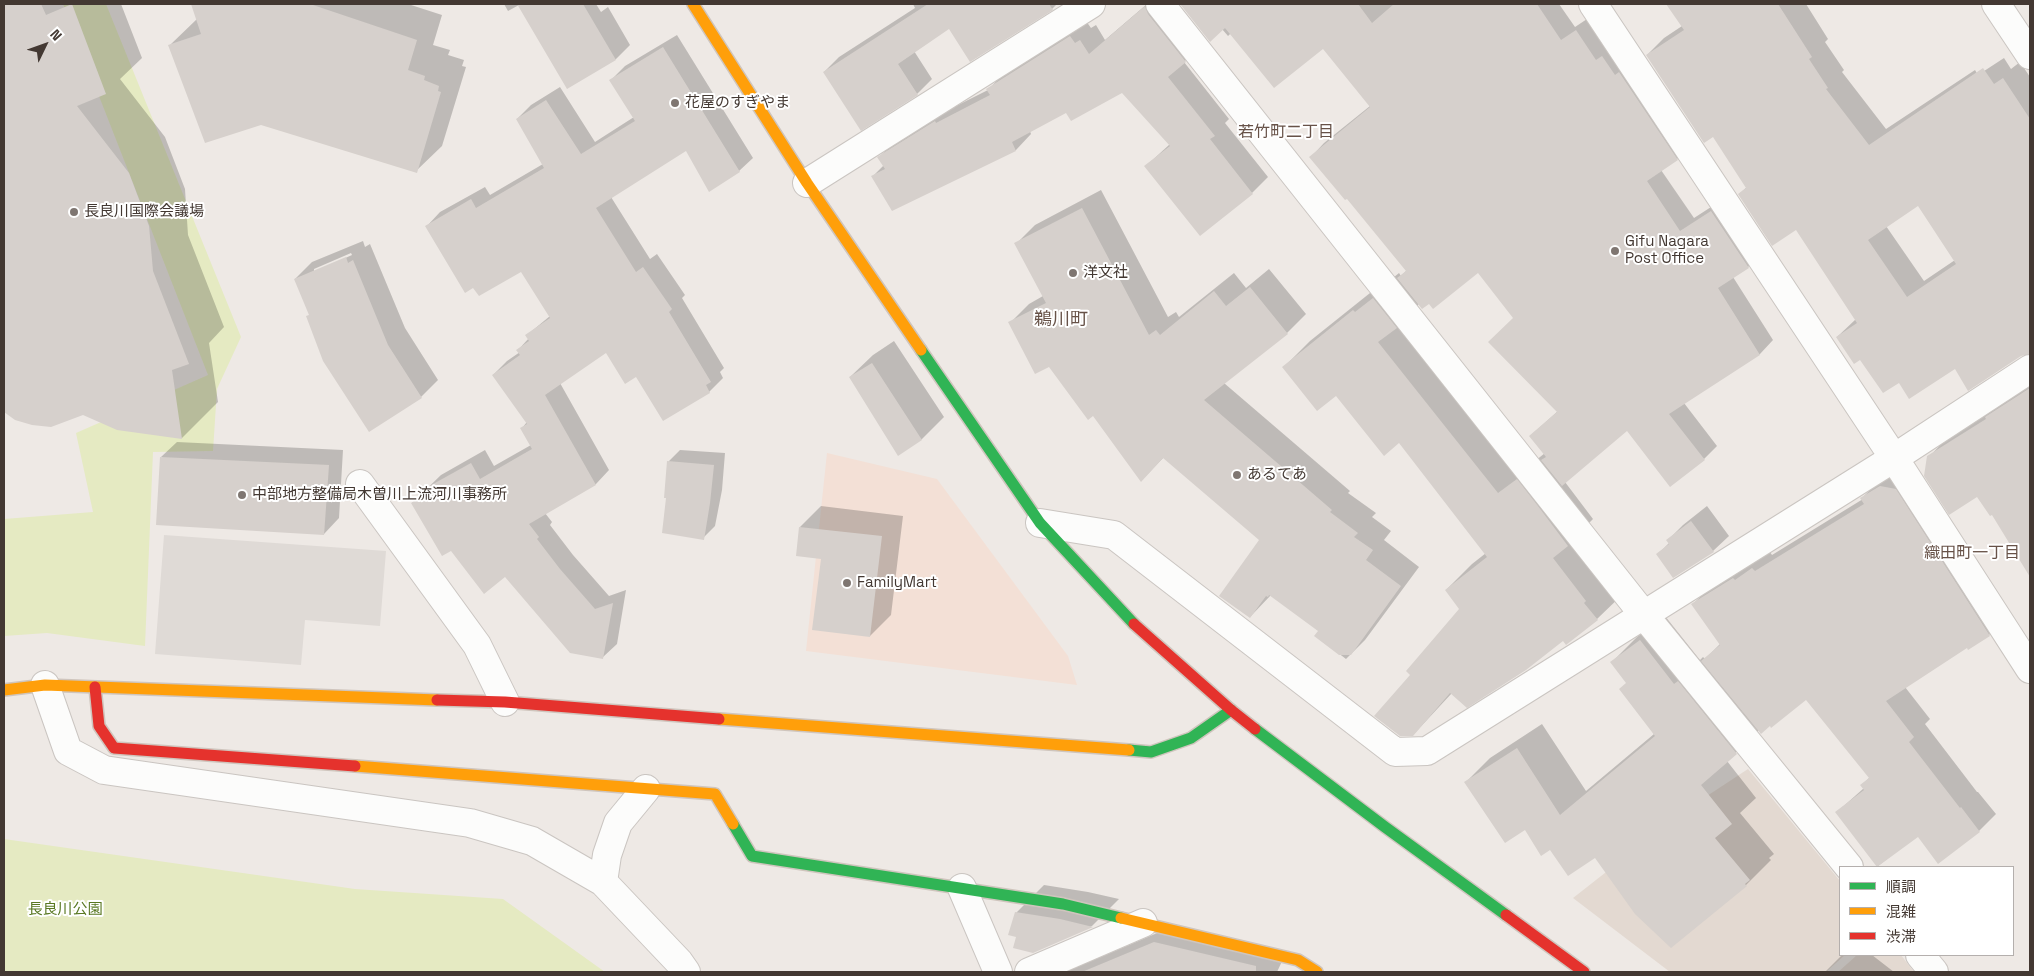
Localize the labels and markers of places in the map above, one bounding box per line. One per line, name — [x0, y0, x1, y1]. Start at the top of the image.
place label: 花屋のすぎやま — [685, 94, 790, 112]
marker: 花屋のすぎやま — [669, 97, 681, 109]
place label: 長良川国際会議場 — [84, 203, 204, 221]
marker: 長良川国際会議場 — [68, 206, 80, 218]
place label: Gifu Nagara Post Office — [1625, 233, 1709, 268]
marker: Gifu Nagara Post Office — [1609, 245, 1621, 257]
place label: 洋文社 — [1083, 264, 1128, 282]
marker: 洋文社 — [1067, 267, 1079, 279]
place label: あるてあ — [1247, 466, 1307, 484]
marker: あるてあ — [1231, 469, 1243, 481]
place label: 中部地方整備局木曽川上流河川事務所 — [252, 486, 507, 504]
marker: 中部地方整備局木曽川上流河川事務所 — [236, 489, 248, 501]
place label: FamilyMart — [857, 574, 937, 592]
marker: FamilyMart — [841, 577, 853, 589]

